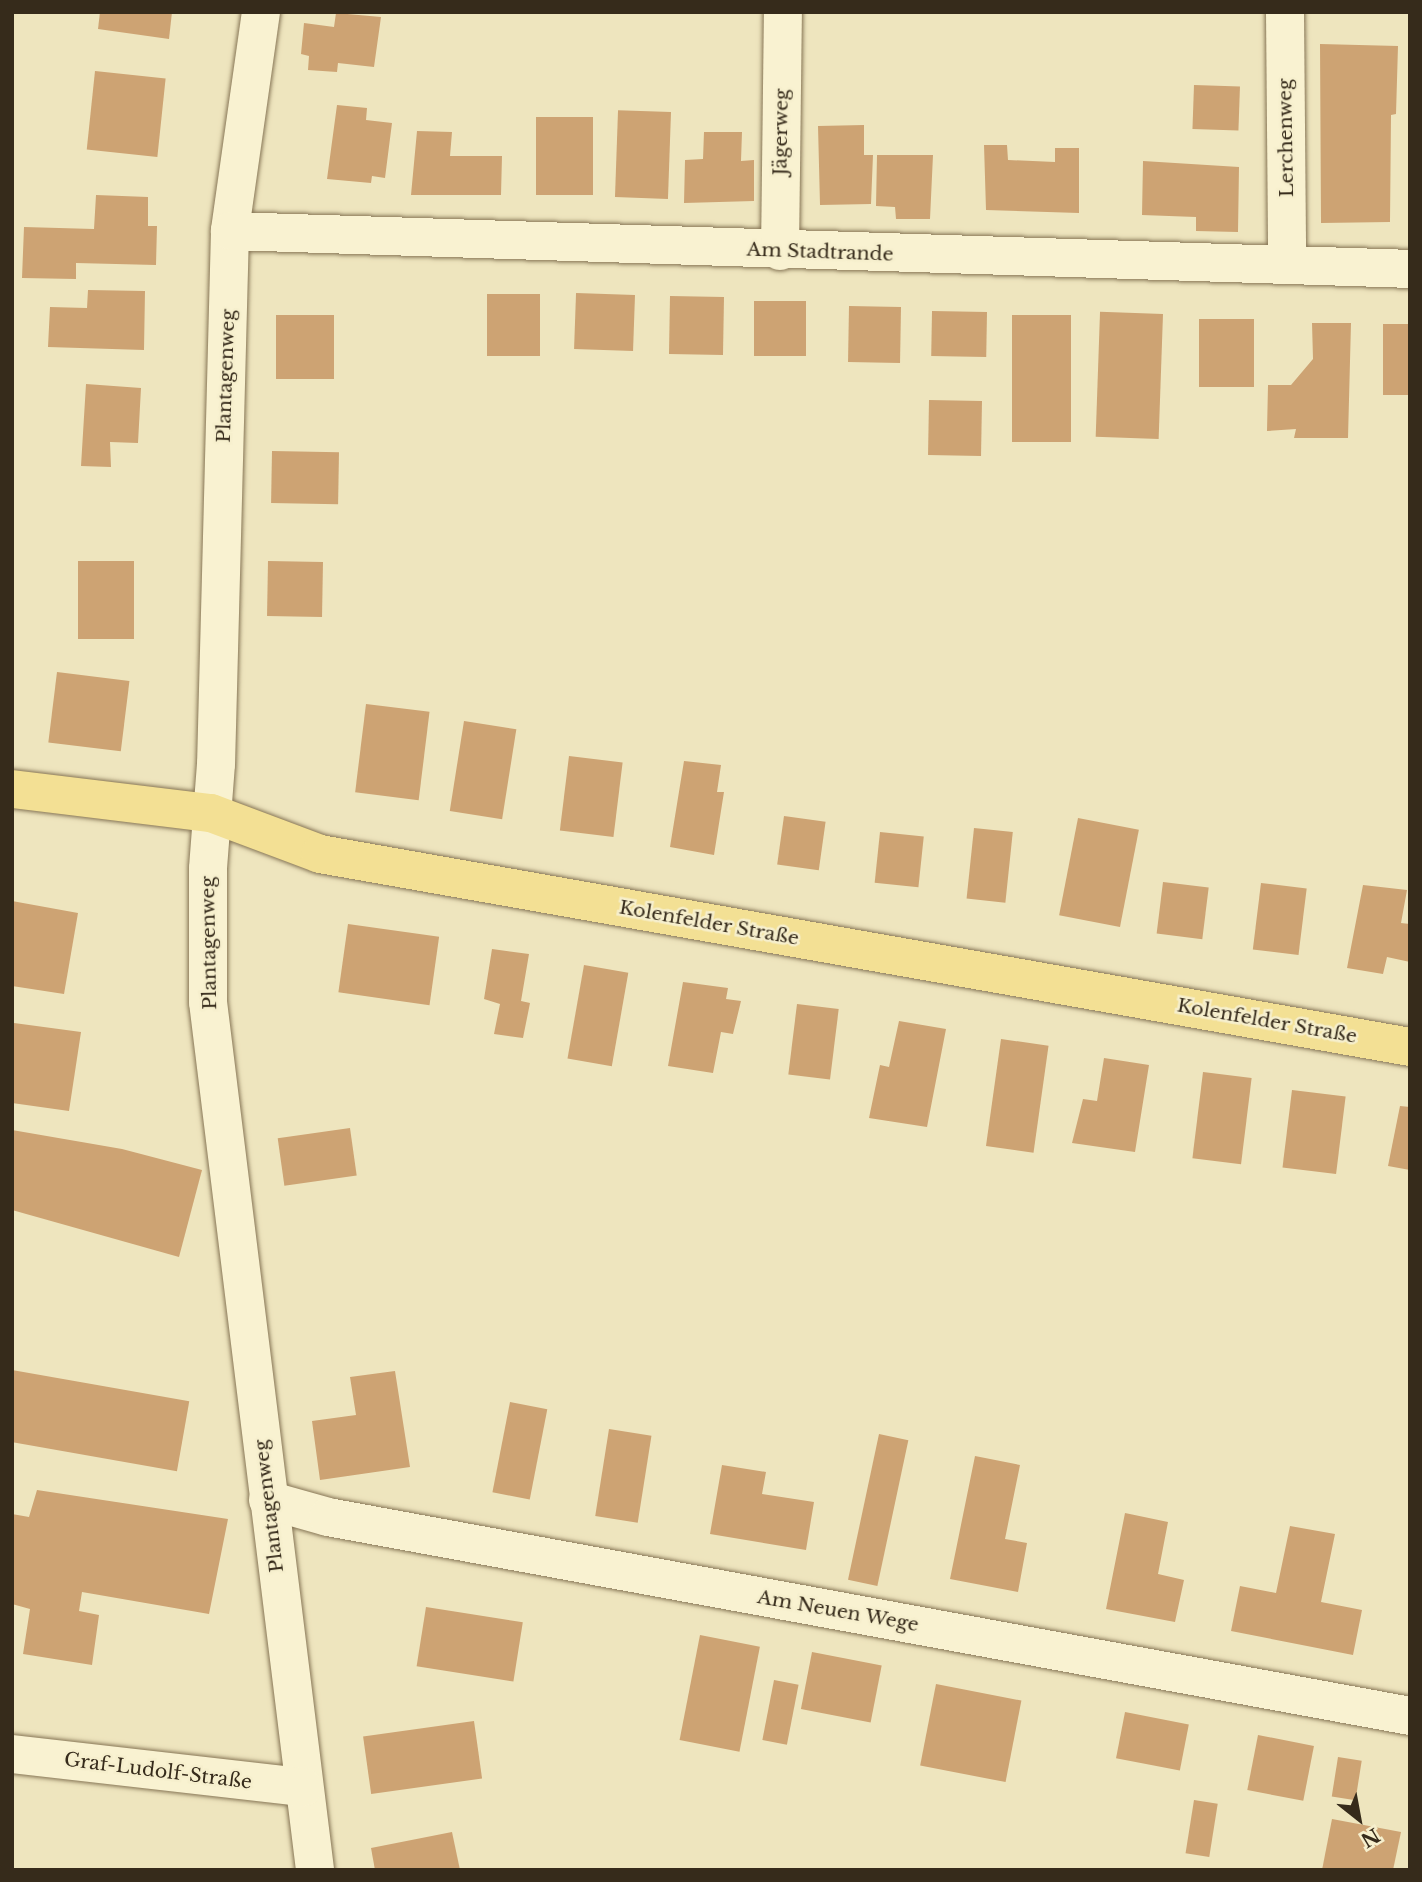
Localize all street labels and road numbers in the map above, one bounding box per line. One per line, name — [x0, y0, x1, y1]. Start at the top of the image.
street label: Lerchenweg — [1274, 79, 1298, 197]
street label: Jägerweg — [769, 88, 793, 176]
street label: Am Stadtrande — [746, 238, 894, 266]
street label: Plantagenweg — [212, 309, 240, 443]
street label: Plantagenweg — [196, 876, 222, 1010]
street label: Kolenfelder Straße — [617, 896, 801, 950]
street label: Kolenfelder Straße — [1175, 994, 1359, 1048]
street label: Plantagenweg — [250, 1438, 288, 1574]
street label: Am Neuen Wege — [755, 1586, 921, 1636]
street label: Graf-Ludolf-Straße — [63, 1748, 253, 1794]

